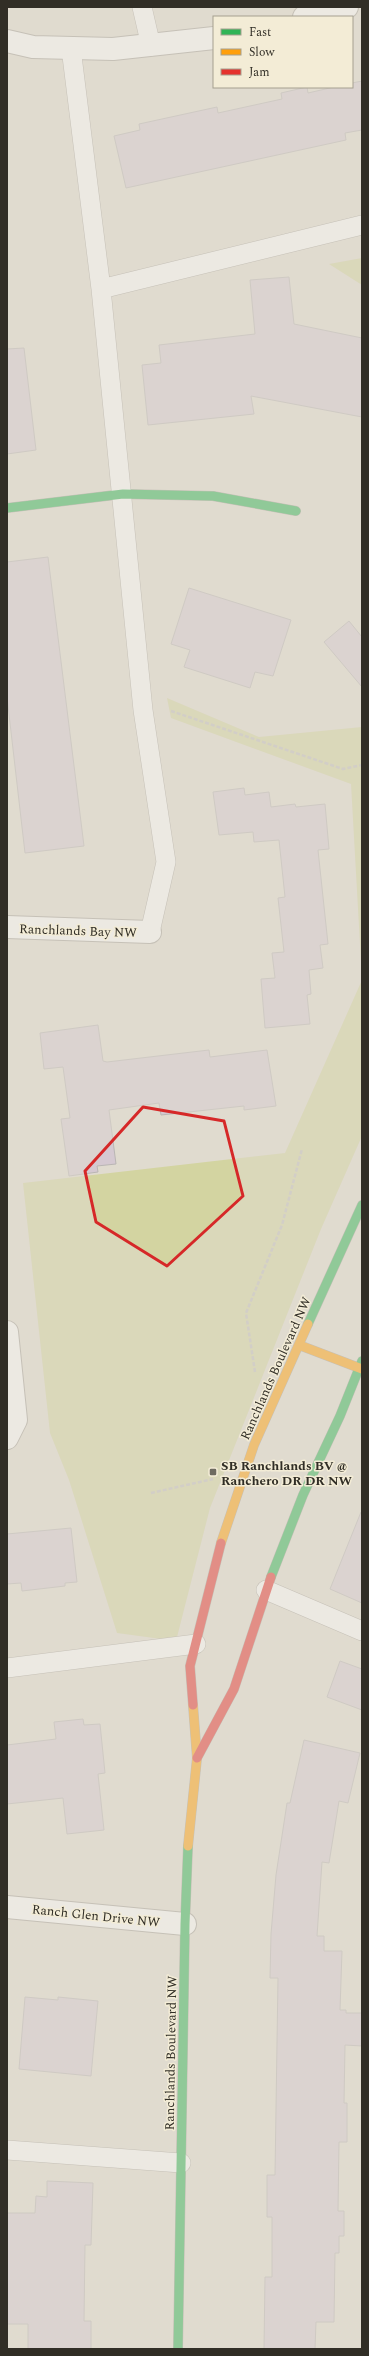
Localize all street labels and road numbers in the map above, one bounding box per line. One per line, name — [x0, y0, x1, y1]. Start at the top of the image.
street label: Ranchlands Bay NW — [19, 919, 137, 943]
street label: Ranchlands Boulevard NW — [235, 1293, 317, 1443]
street label: Ranch Glen Drive NW — [31, 1899, 161, 1933]
street label: Ranchlands Boulevard NW — [160, 1975, 182, 2131]

